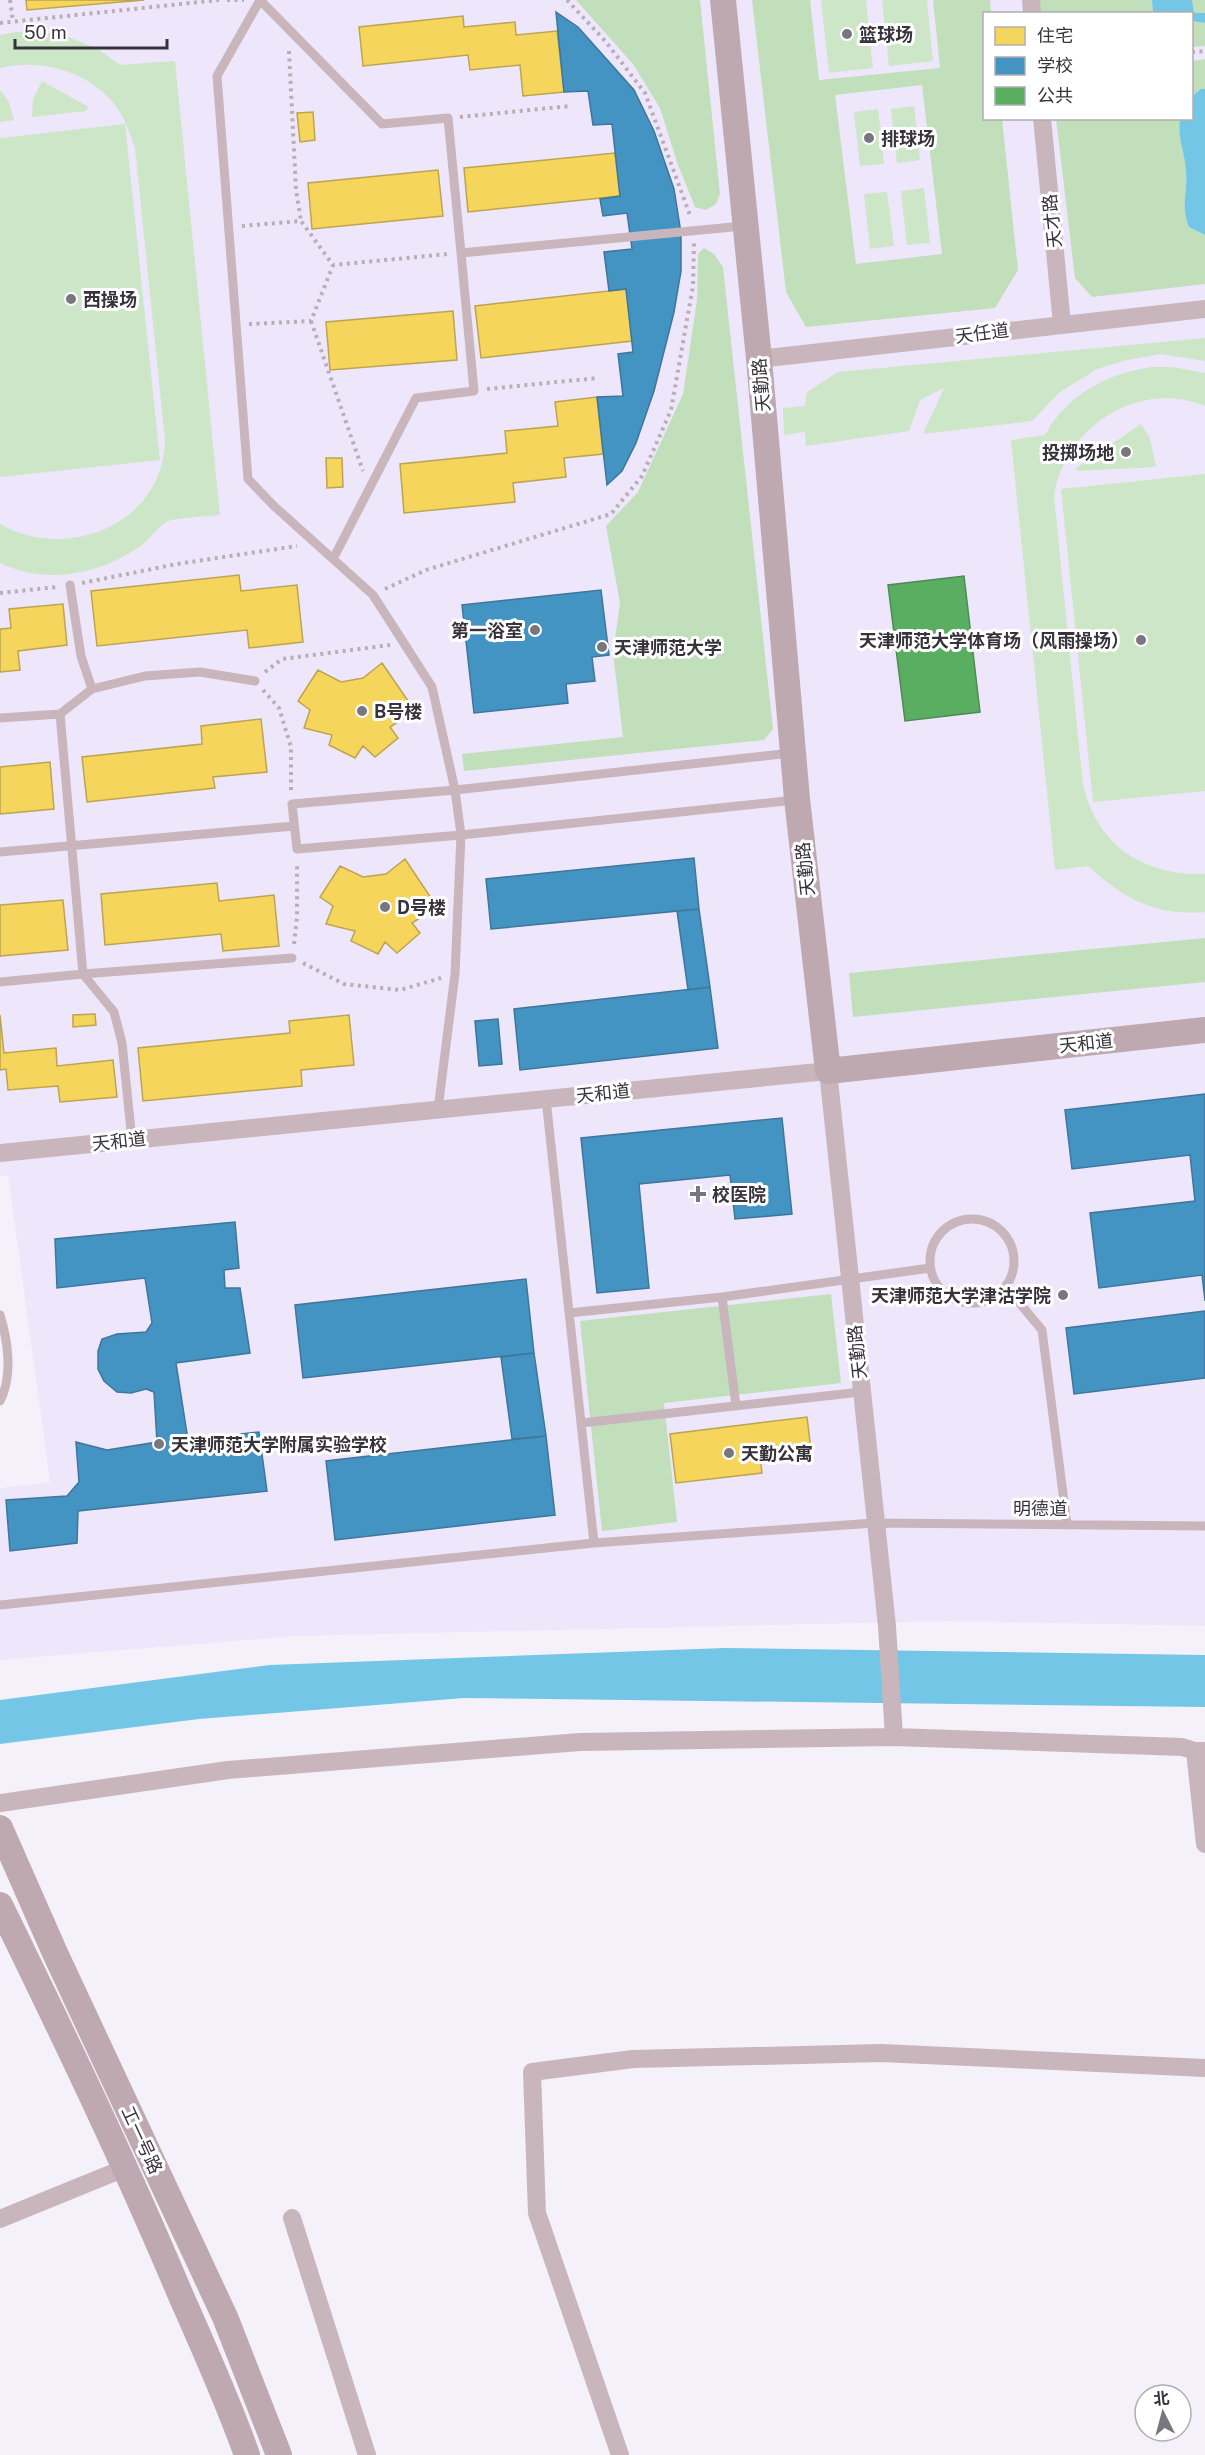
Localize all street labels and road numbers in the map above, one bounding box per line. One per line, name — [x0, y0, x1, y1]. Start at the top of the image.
street label: 天才路 — [1039, 193, 1065, 249]
street label: 天任道 — [954, 319, 1010, 347]
street label: 天勤路 — [748, 357, 774, 413]
street label: 天勤路 — [792, 841, 818, 897]
street label: 天和道 — [1058, 1030, 1114, 1056]
street label: 天和道 — [575, 1080, 631, 1106]
street label: 天和道 — [91, 1128, 147, 1154]
street label: 天勤路 — [844, 1324, 870, 1380]
street label: 明德道 — [1013, 1498, 1067, 1519]
street label: 工一号路 — [117, 2103, 167, 2177]

